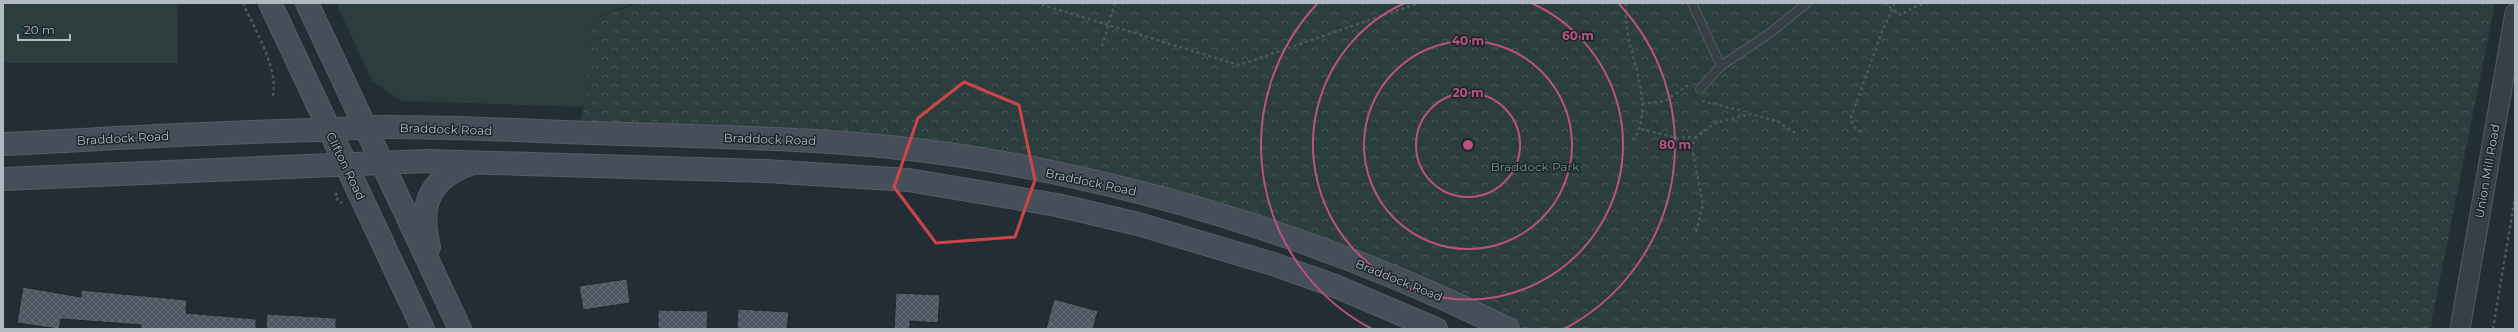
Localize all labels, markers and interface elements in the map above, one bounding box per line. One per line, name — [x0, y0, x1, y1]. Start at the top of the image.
scale bar — [18, 16, 70, 42]
text: 20 m — [24, 22, 55, 37]
text: 60 m — [1562, 28, 1594, 43]
text: 40 m — [1452, 33, 1484, 48]
text: 20 m — [1452, 85, 1484, 100]
street label: Braddock Road — [399, 120, 493, 138]
street label: Union Mill Road — [2471, 123, 2503, 219]
street label: Braddock Road — [76, 128, 170, 148]
street label: Clifton Road — [323, 130, 369, 202]
street label: Braddock Road — [723, 130, 817, 148]
text: 80 m — [1659, 137, 1691, 152]
centre of rings — [1461, 138, 1475, 152]
park label: Braddock Park — [1491, 159, 1580, 174]
street label: Braddock Road — [1044, 165, 1138, 199]
street label: Braddock Road — [1353, 256, 1445, 304]

